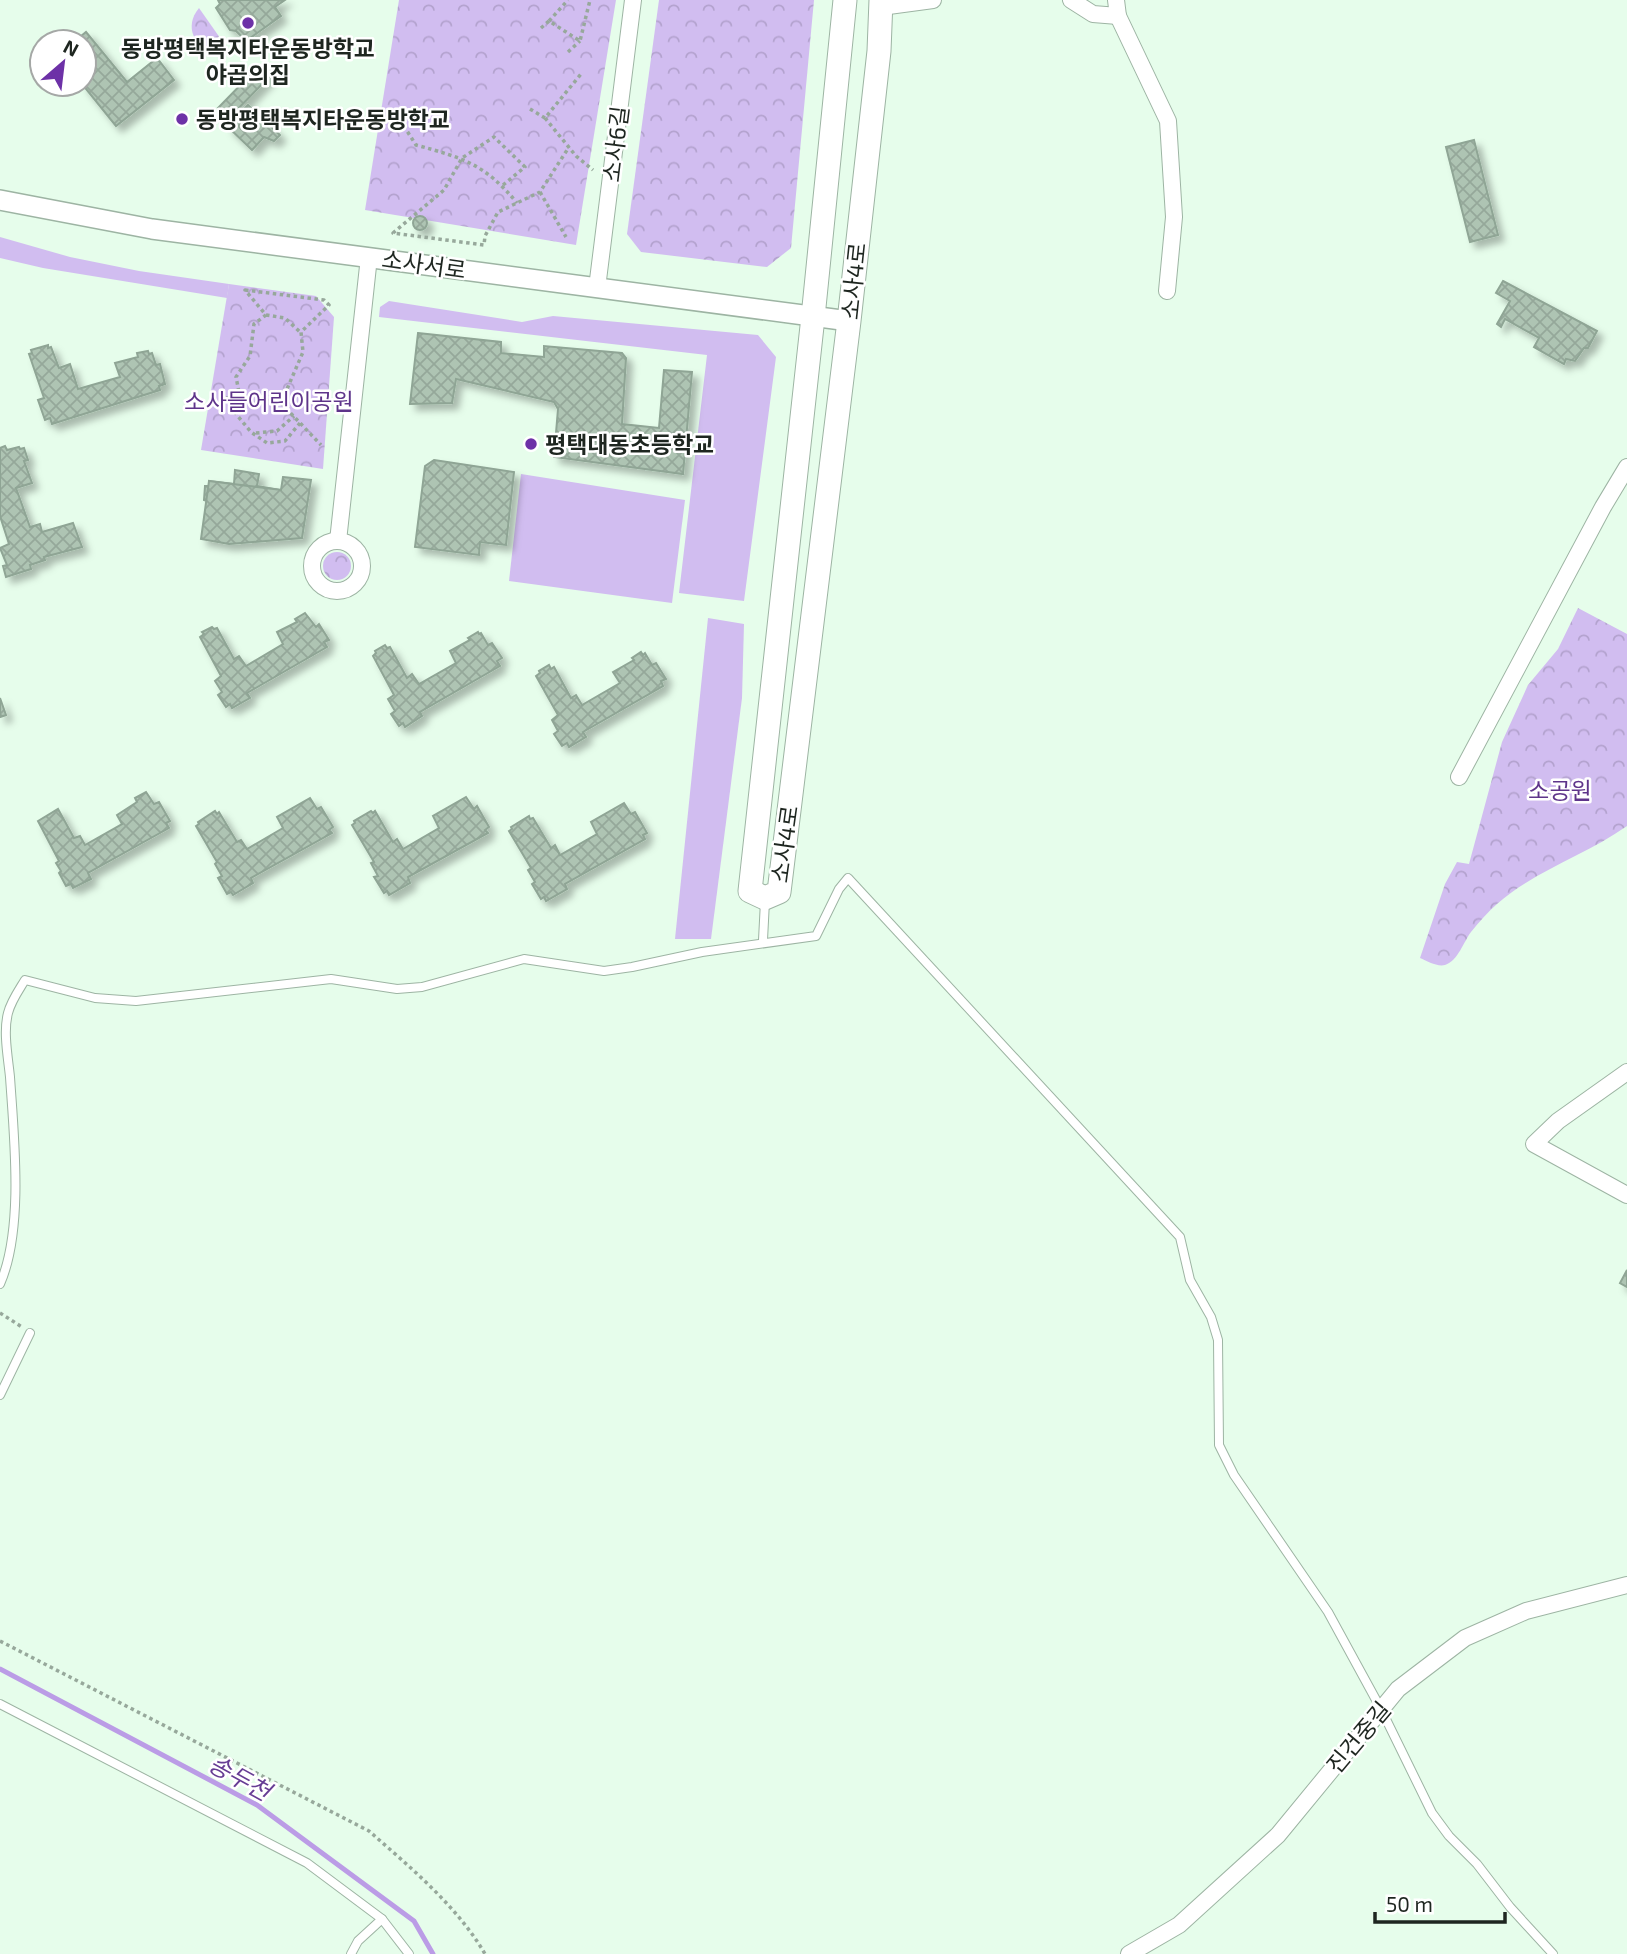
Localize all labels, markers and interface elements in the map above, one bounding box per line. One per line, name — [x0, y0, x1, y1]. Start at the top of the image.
marker: 동방평택복지타운동방학교 야곱의집 — [240, 15, 256, 31]
north arrow — [28, 28, 98, 98]
text: N — [60, 34, 83, 61]
place label: 동방평택복지타운동방학교 야곱의집 — [121, 34, 375, 88]
street label: 소사6길 — [596, 104, 634, 184]
place label: 동방평택복지타운동방학교 — [196, 105, 450, 133]
marker: 동방평택복지타운동방학교 — [174, 111, 190, 127]
street label: 소사4로 — [835, 241, 871, 321]
street label: 소사서로 — [380, 244, 468, 284]
park label: 소사들어린이공원 — [184, 387, 354, 415]
place label: 평택대동초등학교 — [545, 430, 714, 458]
marker: 평택대동초등학교 — [523, 436, 539, 452]
park label: 소공원 — [1528, 776, 1592, 804]
street label: 소사4로 — [765, 804, 803, 884]
street label: 진건중길 — [1320, 1696, 1396, 1778]
water label: 송두천 — [204, 1748, 279, 1807]
scale bar — [1375, 1881, 1504, 1925]
text: 50 m — [1386, 1891, 1433, 1916]

